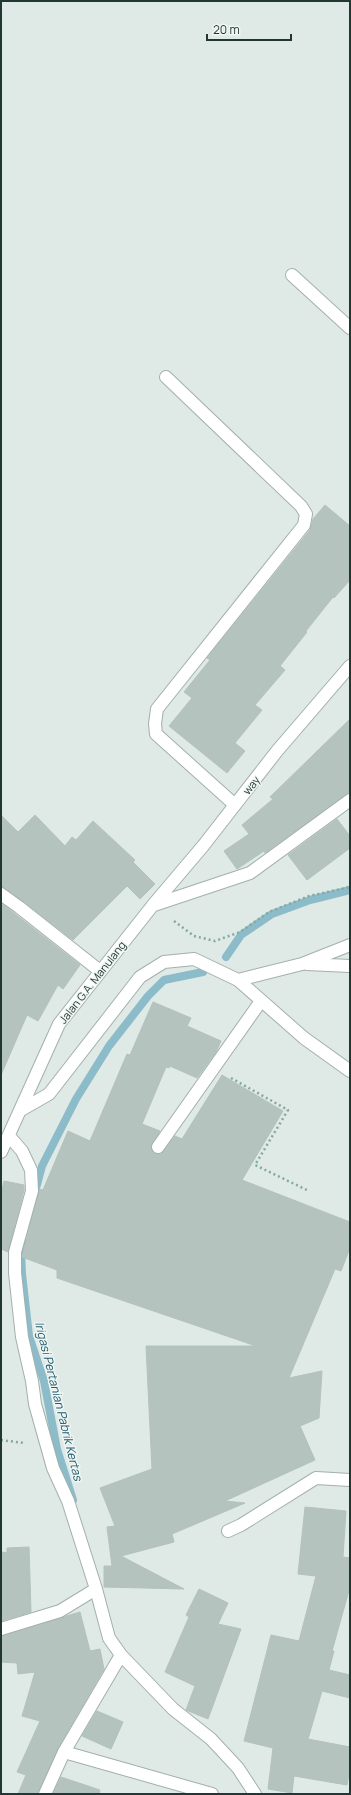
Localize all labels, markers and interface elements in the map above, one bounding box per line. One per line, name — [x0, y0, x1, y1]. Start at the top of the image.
scale bar — [207, 16, 291, 42]
text: 20 m — [213, 21, 240, 38]
street label: way — [239, 772, 263, 797]
street label: Jalan G.A. Manulang — [55, 938, 129, 1026]
water label: Irigasi Pertanian Pabrik Kertas — [31, 1320, 87, 1484]

